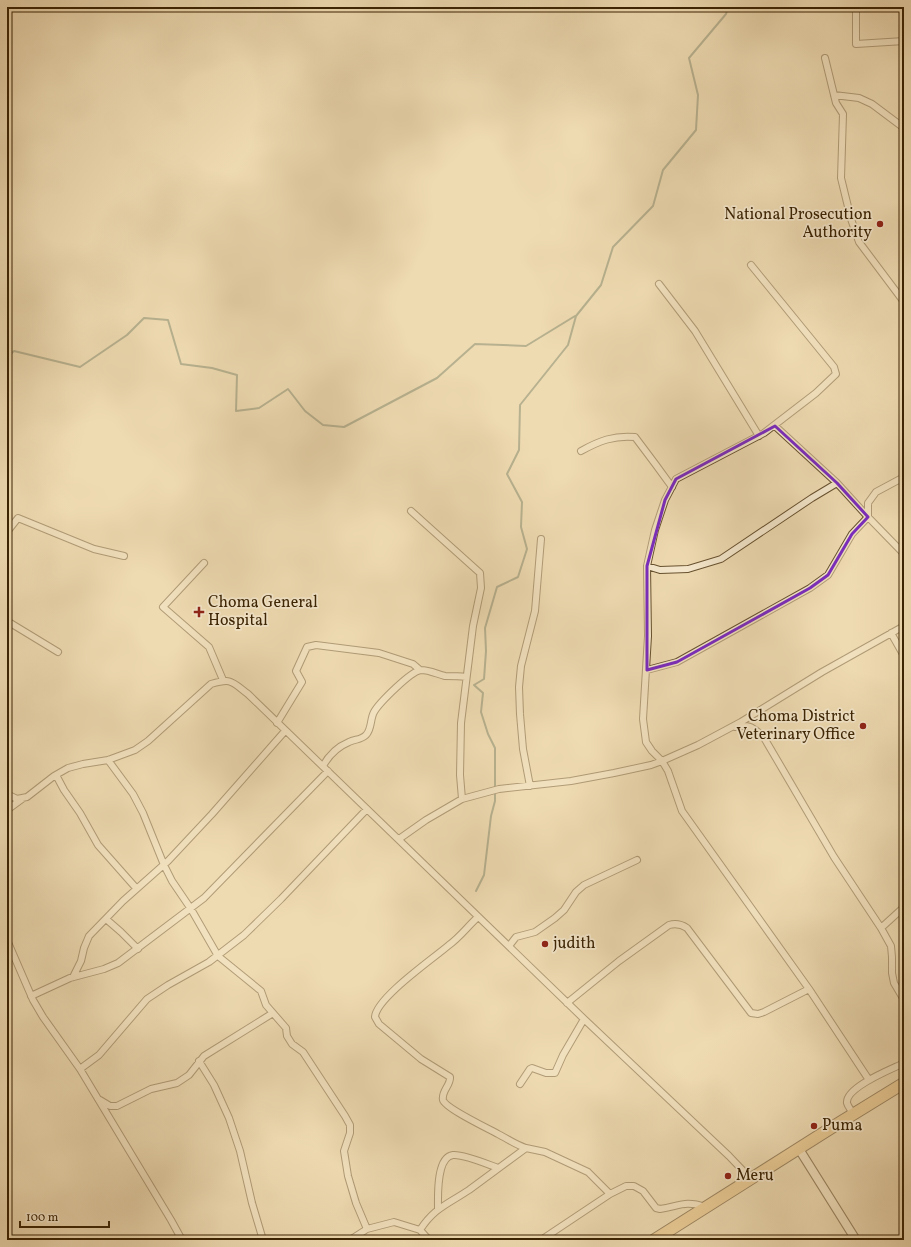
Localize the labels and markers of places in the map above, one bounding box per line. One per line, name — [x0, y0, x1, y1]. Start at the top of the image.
place label: National Prosecution Authority — [724, 204, 872, 244]
marker: National Prosecution Authority — [875, 219, 885, 229]
place label: Choma General Hospital — [208, 592, 318, 632]
marker: Choma General Hospital — [193, 606, 205, 618]
place label: Choma District Veterinary Office — [736, 706, 855, 746]
marker: Choma District Veterinary Office — [858, 721, 868, 731]
place label: judith — [553, 933, 596, 955]
marker: judith — [540, 939, 550, 949]
place label: Puma — [822, 1115, 862, 1137]
marker: Puma — [809, 1121, 819, 1131]
place label: Meru — [736, 1165, 774, 1187]
marker: Meru — [723, 1171, 733, 1181]

